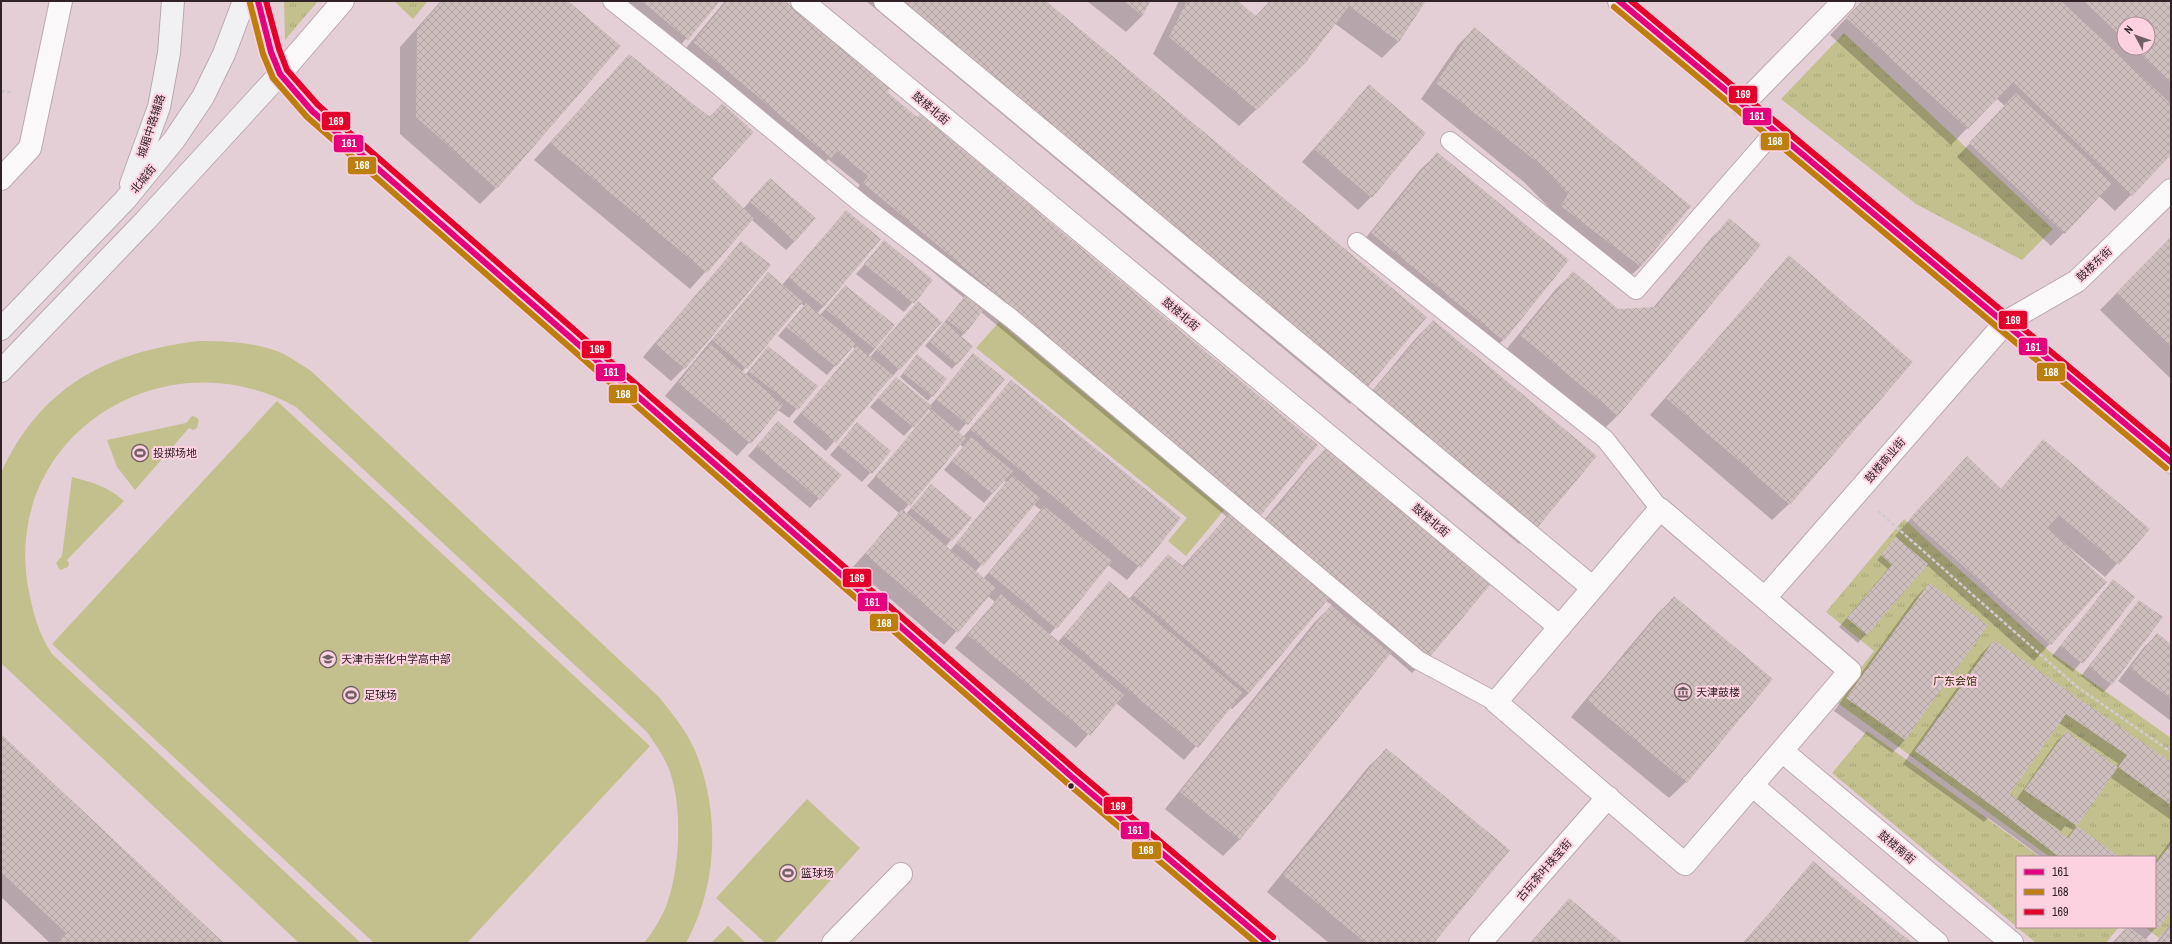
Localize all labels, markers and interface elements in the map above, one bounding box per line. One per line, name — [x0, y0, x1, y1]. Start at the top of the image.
north arrow — [2116, 16, 2156, 56]
text: N — [2121, 22, 2136, 36]
line badge: 169 — [1728, 85, 1758, 104]
text: 169 — [1735, 87, 1751, 101]
street label: 鼓楼北街 — [910, 88, 952, 128]
street label: 城厢中路辅路 — [134, 92, 168, 160]
line badge: 161 — [1742, 107, 1772, 126]
text: 161 — [1749, 109, 1765, 123]
line badge: 169 — [321, 111, 351, 131]
text: 169 — [328, 114, 344, 128]
line badge: 168 — [1760, 132, 1790, 151]
line badge: 161 — [333, 134, 364, 153]
text: 168 — [1767, 134, 1783, 148]
text: 161 — [341, 136, 357, 150]
line badge: 168 — [347, 156, 377, 175]
text: 168 — [354, 158, 370, 172]
street label: 北城街 — [127, 162, 159, 196]
street label: 鼓楼东街 — [2073, 244, 2115, 284]
street label: 鼓楼北街 — [1160, 294, 1202, 334]
line badge: 169 — [1998, 310, 2028, 330]
text: 169 — [2005, 313, 2021, 327]
line badge: 161 — [2018, 337, 2048, 356]
line badge: 169 — [581, 340, 612, 359]
text: 161 — [2025, 340, 2041, 354]
text: 169 — [589, 342, 605, 356]
line badge: 168 — [2036, 362, 2066, 382]
line badge: 161 — [595, 363, 626, 382]
text: 161 — [603, 365, 619, 379]
text: 168 — [2043, 365, 2059, 379]
line badge: 168 — [608, 384, 638, 404]
text: 168 — [615, 387, 631, 401]
street label: 鼓楼商业街 — [1862, 435, 1908, 485]
sports icon: 投掷场地 — [130, 443, 150, 463]
place label: 投掷场地 — [153, 446, 197, 460]
street label: 鼓楼北街 — [1410, 500, 1452, 540]
line badge: 169 — [842, 568, 872, 588]
text: 169 — [849, 571, 865, 585]
line badge: 161 — [857, 592, 888, 612]
text: 161 — [864, 595, 880, 609]
line badge: 168 — [869, 613, 899, 632]
text: 168 — [876, 616, 892, 630]
school or university icon: 天津市崇化中学高中部 — [318, 649, 338, 669]
place label: 天津市崇化中学高中部 — [341, 652, 451, 666]
park label: 广东会馆 — [1933, 674, 1977, 688]
museum icon: 天津鼓楼 — [1673, 682, 1693, 702]
sports icon: 足球场 — [341, 685, 361, 705]
place label: 天津鼓楼 — [1696, 685, 1740, 699]
place label: 足球场 — [364, 688, 397, 702]
unlabelled marker — [1066, 781, 1076, 791]
line badge: 169 — [1103, 796, 1133, 815]
text: 169 — [1110, 799, 1126, 813]
line badge: 161 — [1120, 821, 1150, 840]
text: 161 — [1127, 823, 1143, 837]
street label: 鼓楼南街 — [1876, 827, 1918, 867]
street label: 古玩茶叶珠宝街 — [1513, 836, 1575, 904]
line badge: 168 — [1131, 841, 1162, 860]
text: 168 — [1138, 843, 1154, 857]
legend — [2016, 856, 2156, 928]
sports icon: 篮球场 — [778, 863, 798, 883]
text: 161 — [2052, 864, 2069, 880]
place label: 篮球场 — [801, 866, 834, 880]
text: 168 — [2052, 884, 2068, 900]
text: 169 — [2052, 904, 2068, 920]

